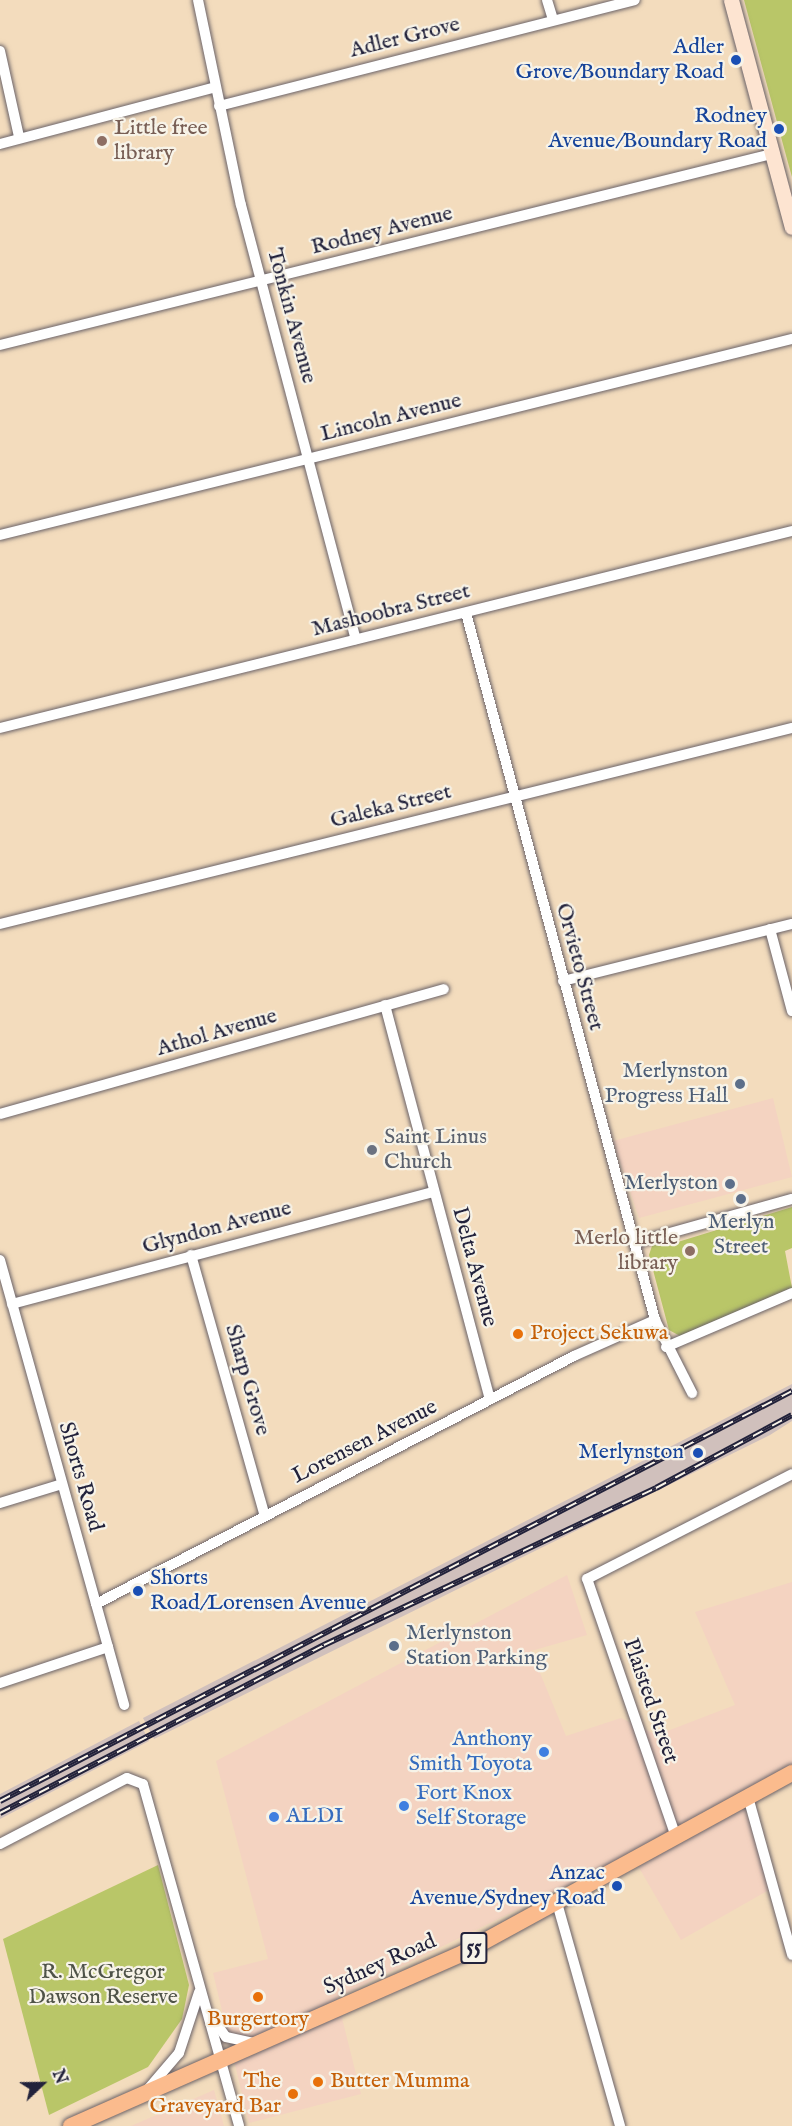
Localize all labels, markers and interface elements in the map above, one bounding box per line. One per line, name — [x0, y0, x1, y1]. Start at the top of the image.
street label: Adler Grove — [347, 12, 463, 64]
place label: Adler Grove/Boundary Road — [515, 34, 724, 86]
marker: Adler Grove/Boundary Road — [729, 53, 743, 67]
place label: Rodney Avenue/Boundary Road — [548, 103, 767, 154]
place label: Little free library — [114, 115, 208, 166]
marker: Rodney Avenue/Boundary Road — [772, 122, 786, 136]
marker: Little free library — [95, 134, 109, 148]
street label: Rodney Avenue — [309, 201, 455, 261]
street label: Tonkin Avenue — [260, 245, 322, 387]
street label: Lincoln Avenue — [318, 388, 464, 448]
street label: Mashoobra Street — [309, 579, 473, 643]
street label: Galeka Street — [328, 779, 454, 835]
street label: Orvieto Street — [549, 900, 609, 1034]
street label: Athol Avenue — [154, 1003, 280, 1063]
place label: Merlynston Progress Hall — [605, 1058, 728, 1110]
marker: Merlynston Progress Hall — [733, 1077, 747, 1091]
place label: Saint Linus Church — [384, 1124, 487, 1176]
marker: Saint Linus Church — [365, 1143, 379, 1157]
place label: Merlyston — [624, 1171, 718, 1197]
marker: Merlyston — [723, 1177, 737, 1191]
marker: Merlyn Street — [734, 1192, 748, 1206]
street label: Glyndon Avenue — [140, 1195, 294, 1261]
street label: Delta Avenue — [445, 1204, 503, 1330]
place label: Merlyn Street — [708, 1209, 774, 1260]
place label: Merlo little library — [574, 1225, 678, 1276]
marker: Merlo little library — [683, 1244, 697, 1258]
street label: Sharp Grove — [219, 1321, 275, 1439]
place label: Project Sekuwa — [530, 1321, 668, 1347]
marker: Project Sekuwa — [511, 1327, 525, 1341]
street label: Lorensen Avenue — [288, 1394, 442, 1490]
street label: Shorts Road — [52, 1419, 108, 1535]
place label: Merlynston — [578, 1440, 684, 1466]
marker: Merlynston — [689, 1444, 707, 1462]
place label: Shorts Road/Lorensen Avenue — [150, 1565, 366, 1616]
marker: Shorts Road/Lorensen Avenue — [131, 1584, 145, 1598]
place label: Merlynston Station Parking — [406, 1620, 547, 1672]
street label: Plaisted Street — [616, 1635, 684, 1767]
marker: Merlynston Station Parking — [387, 1639, 401, 1653]
place label: Anthony Smith Toyota — [409, 1726, 532, 1778]
marker: Anthony Smith Toyota — [537, 1745, 551, 1759]
place label: Fort Knox Self Storage — [416, 1780, 526, 1832]
marker: Fort Knox Self Storage — [397, 1799, 411, 1813]
place label: ALDI — [286, 1804, 343, 1830]
marker: ALDI — [267, 1810, 281, 1824]
place label: Anzac Avenue/Sydney Road — [410, 1860, 605, 1912]
marker: Anzac Avenue/Sydney Road — [610, 1879, 624, 1893]
street label: Sydney Road — [320, 1928, 440, 2002]
road number: 55 — [459, 1930, 489, 1966]
park label: R. McGregor Dawson Reserve — [28, 1959, 178, 2011]
marker: Burgertory — [251, 1990, 265, 2004]
place label: Burgertory — [207, 2007, 309, 2033]
north arrow — [12, 2054, 72, 2114]
text: N — [47, 2067, 71, 2087]
place label: The Graveyard Bar — [150, 2068, 281, 2120]
place label: Butter Mumma — [330, 2069, 469, 2095]
marker: Butter Mumma — [311, 2075, 325, 2089]
marker: The Graveyard Bar — [286, 2087, 300, 2101]

